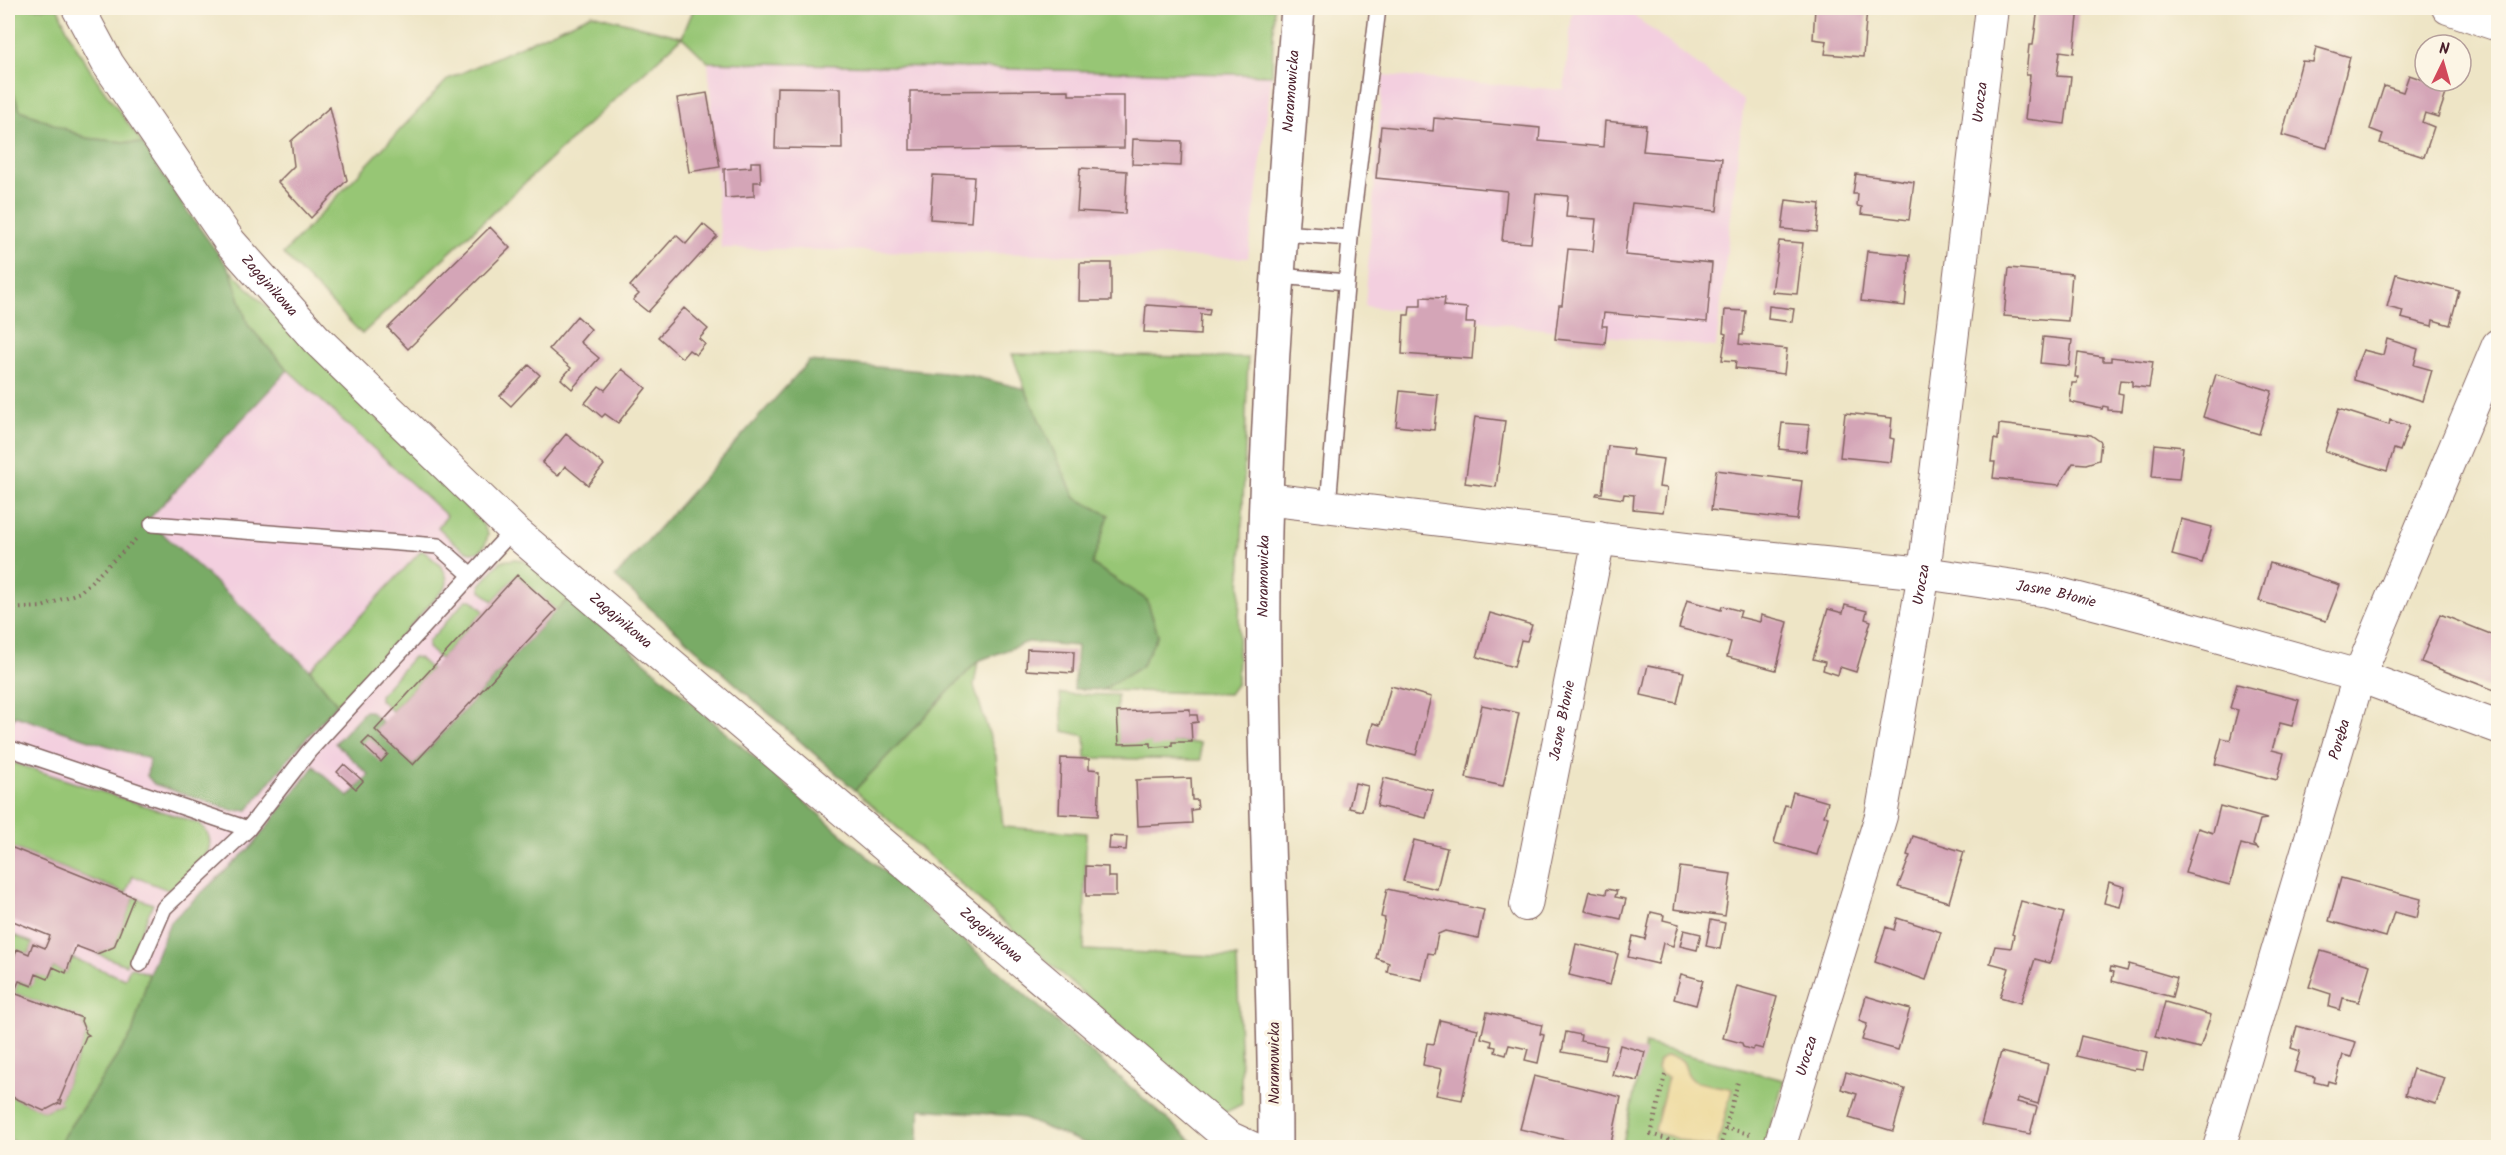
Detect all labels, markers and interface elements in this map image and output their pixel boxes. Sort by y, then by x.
north arrow [2413,33,2473,93]
text: N [2438,37,2450,62]
street label: Naramowicka [1277,49,1307,133]
street label: Urocza [1966,81,1995,124]
street label: Zagajnikowa [234,249,303,323]
street label: Naramowicka [1252,535,1277,617]
street label: Urocza [1906,563,1937,607]
street label: Jasne Błonie [2014,575,2099,615]
street label: Zagajnikowa [583,587,657,655]
street label: Jasne Błonie [1543,678,1582,763]
street label: Poręba [2323,716,2358,763]
street label: Zagajnikowa [954,902,1028,970]
street label: Naramowicka [1263,1022,1287,1104]
street label: Urocza [1790,1033,1825,1079]

